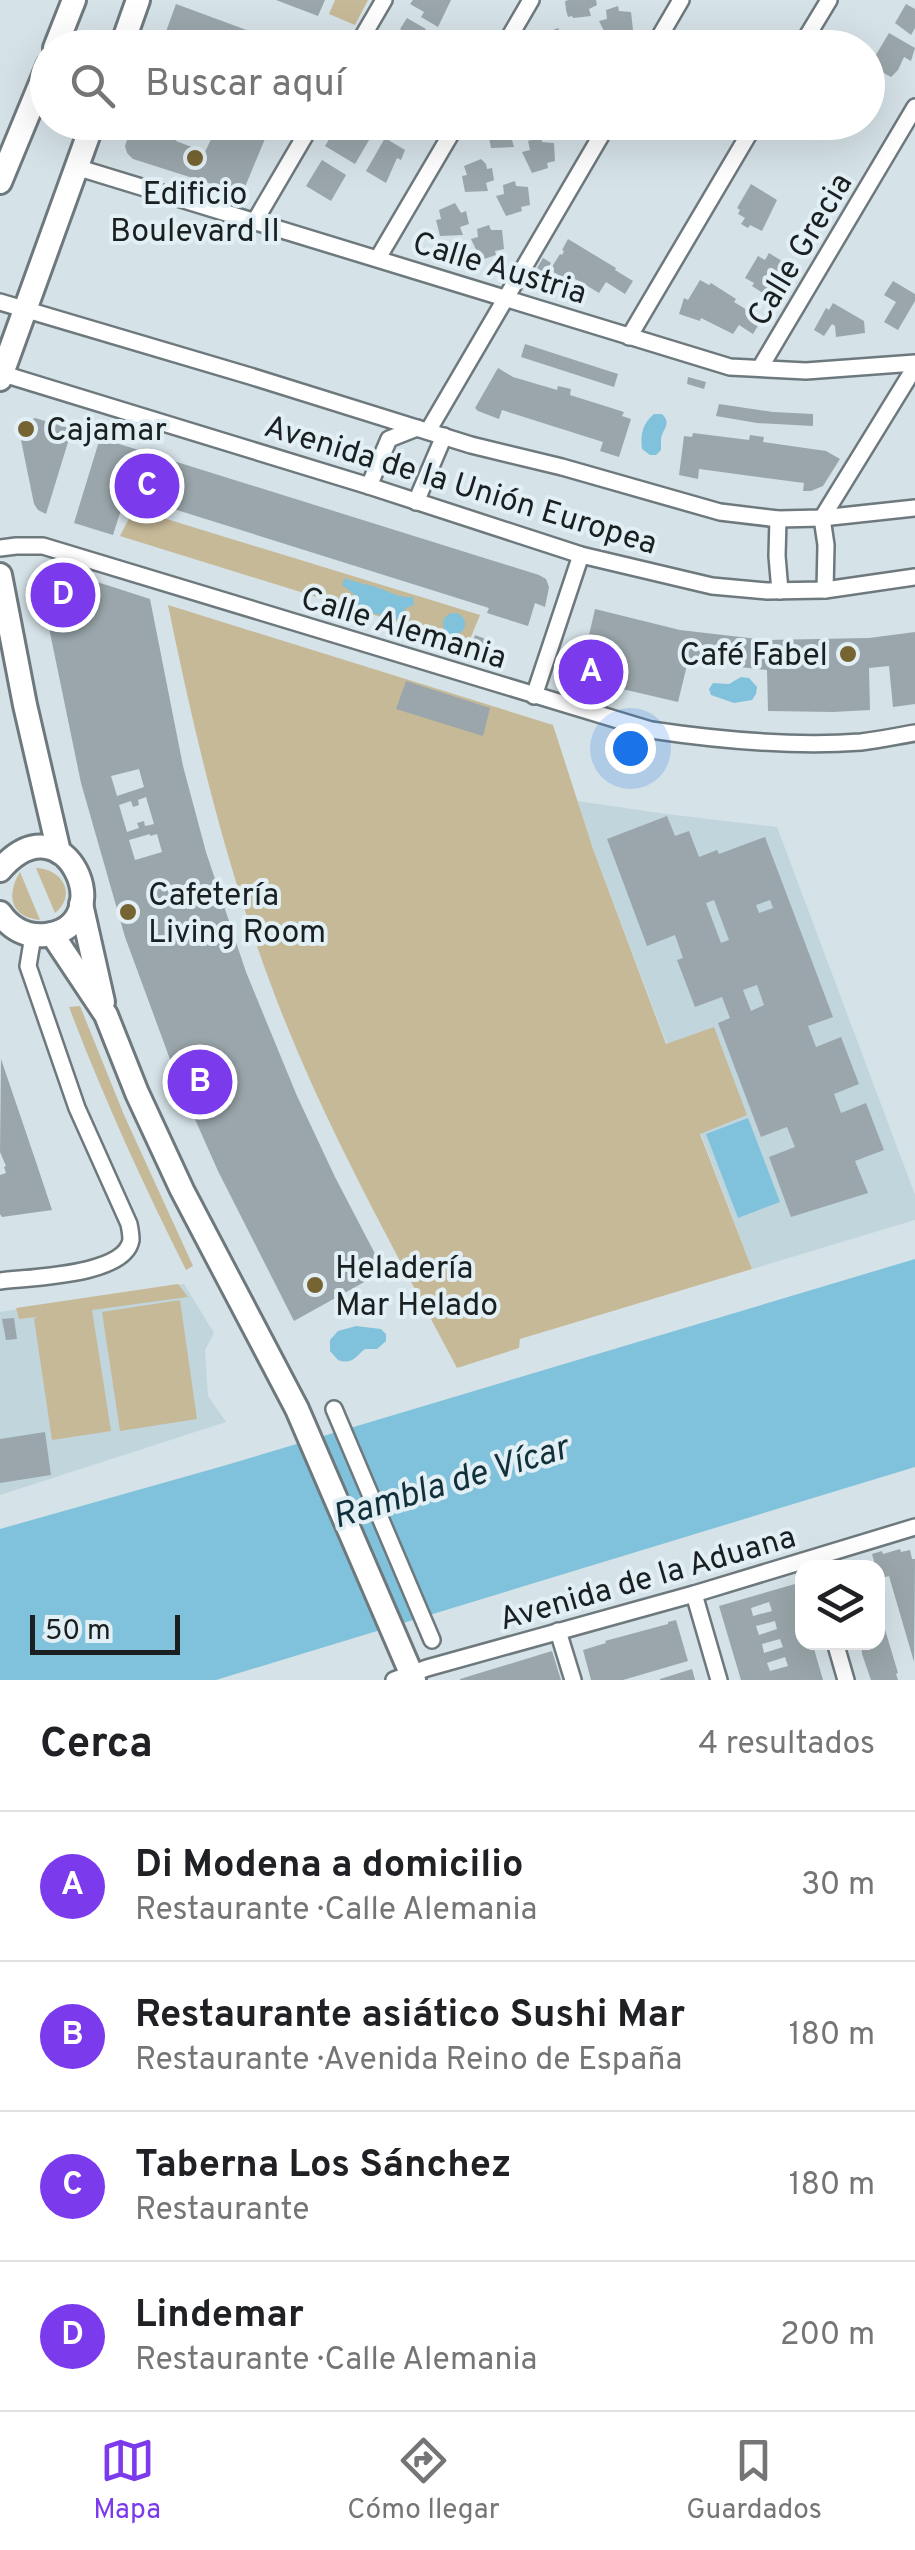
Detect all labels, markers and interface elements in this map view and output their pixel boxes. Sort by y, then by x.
search box [30,30,885,140]
icon: search [65,58,120,113]
text: Buscar aquí [145,61,345,110]
marker: Edificio Boulevard II [184,147,206,169]
street label: Calle Grecia [740,167,863,334]
place label: Edificio Boulevard II [110,176,280,253]
street label: Calle Austria [407,224,591,315]
street label: Avenida de la Unión Europea [259,408,661,566]
place label: Cajamar [46,412,167,452]
marker: Cajamar [15,418,37,440]
pin: C [114,448,180,524]
pin: D [30,558,96,632]
street label: Calle Alemania [295,580,511,680]
pin: A [558,634,624,710]
place label: Café Fabel [680,637,828,677]
marker: Café Fabel [837,643,859,665]
your location [605,723,656,774]
place label: Cafetería Living Room [148,877,326,954]
marker: Cafetería Living Room [117,901,139,923]
pin: B [168,1044,232,1120]
place label: Heladería Mar Helado [335,1250,498,1327]
marker: Heladería Mar Helado [304,1274,326,1296]
water label: Rambla de Vícar [327,1426,577,1541]
street label: Avenida de la Aduana [495,1518,801,1641]
map controls [795,1560,885,1650]
button: layers [795,1560,885,1650]
scale bar [30,1610,180,1654]
text: 50 m [45,1614,111,1650]
text: Cerca [40,1719,153,1772]
text: 4 resultados [698,1725,875,1765]
text: Di Modena a domicilio [135,1842,524,1891]
text: A [61,1866,84,1906]
text: 30 m [801,1866,875,1906]
text: Restaurante · Calle Alemania [135,1891,537,1931]
text: Restaurante asiático Sushi Mar [135,1992,685,2041]
text: B [61,2016,84,2056]
text: 180 m [789,2016,875,2056]
text: Restaurante · Avenida Reino de España [135,2041,682,2081]
text: Taberna Los Sánchez [135,2142,511,2191]
text: C [62,2166,83,2206]
text: 180 m [789,2166,875,2206]
text: Restaurante [135,2191,310,2231]
text: Lindemar [135,2292,304,2341]
text: D [61,2316,84,2356]
text: 200 m [780,2316,875,2356]
text: Restaurante · Calle Alemania [135,2341,537,2381]
tab: Mapa [93,2433,161,2529]
tab: Cómo llegar [347,2433,500,2529]
tab: Guardados [686,2433,822,2529]

